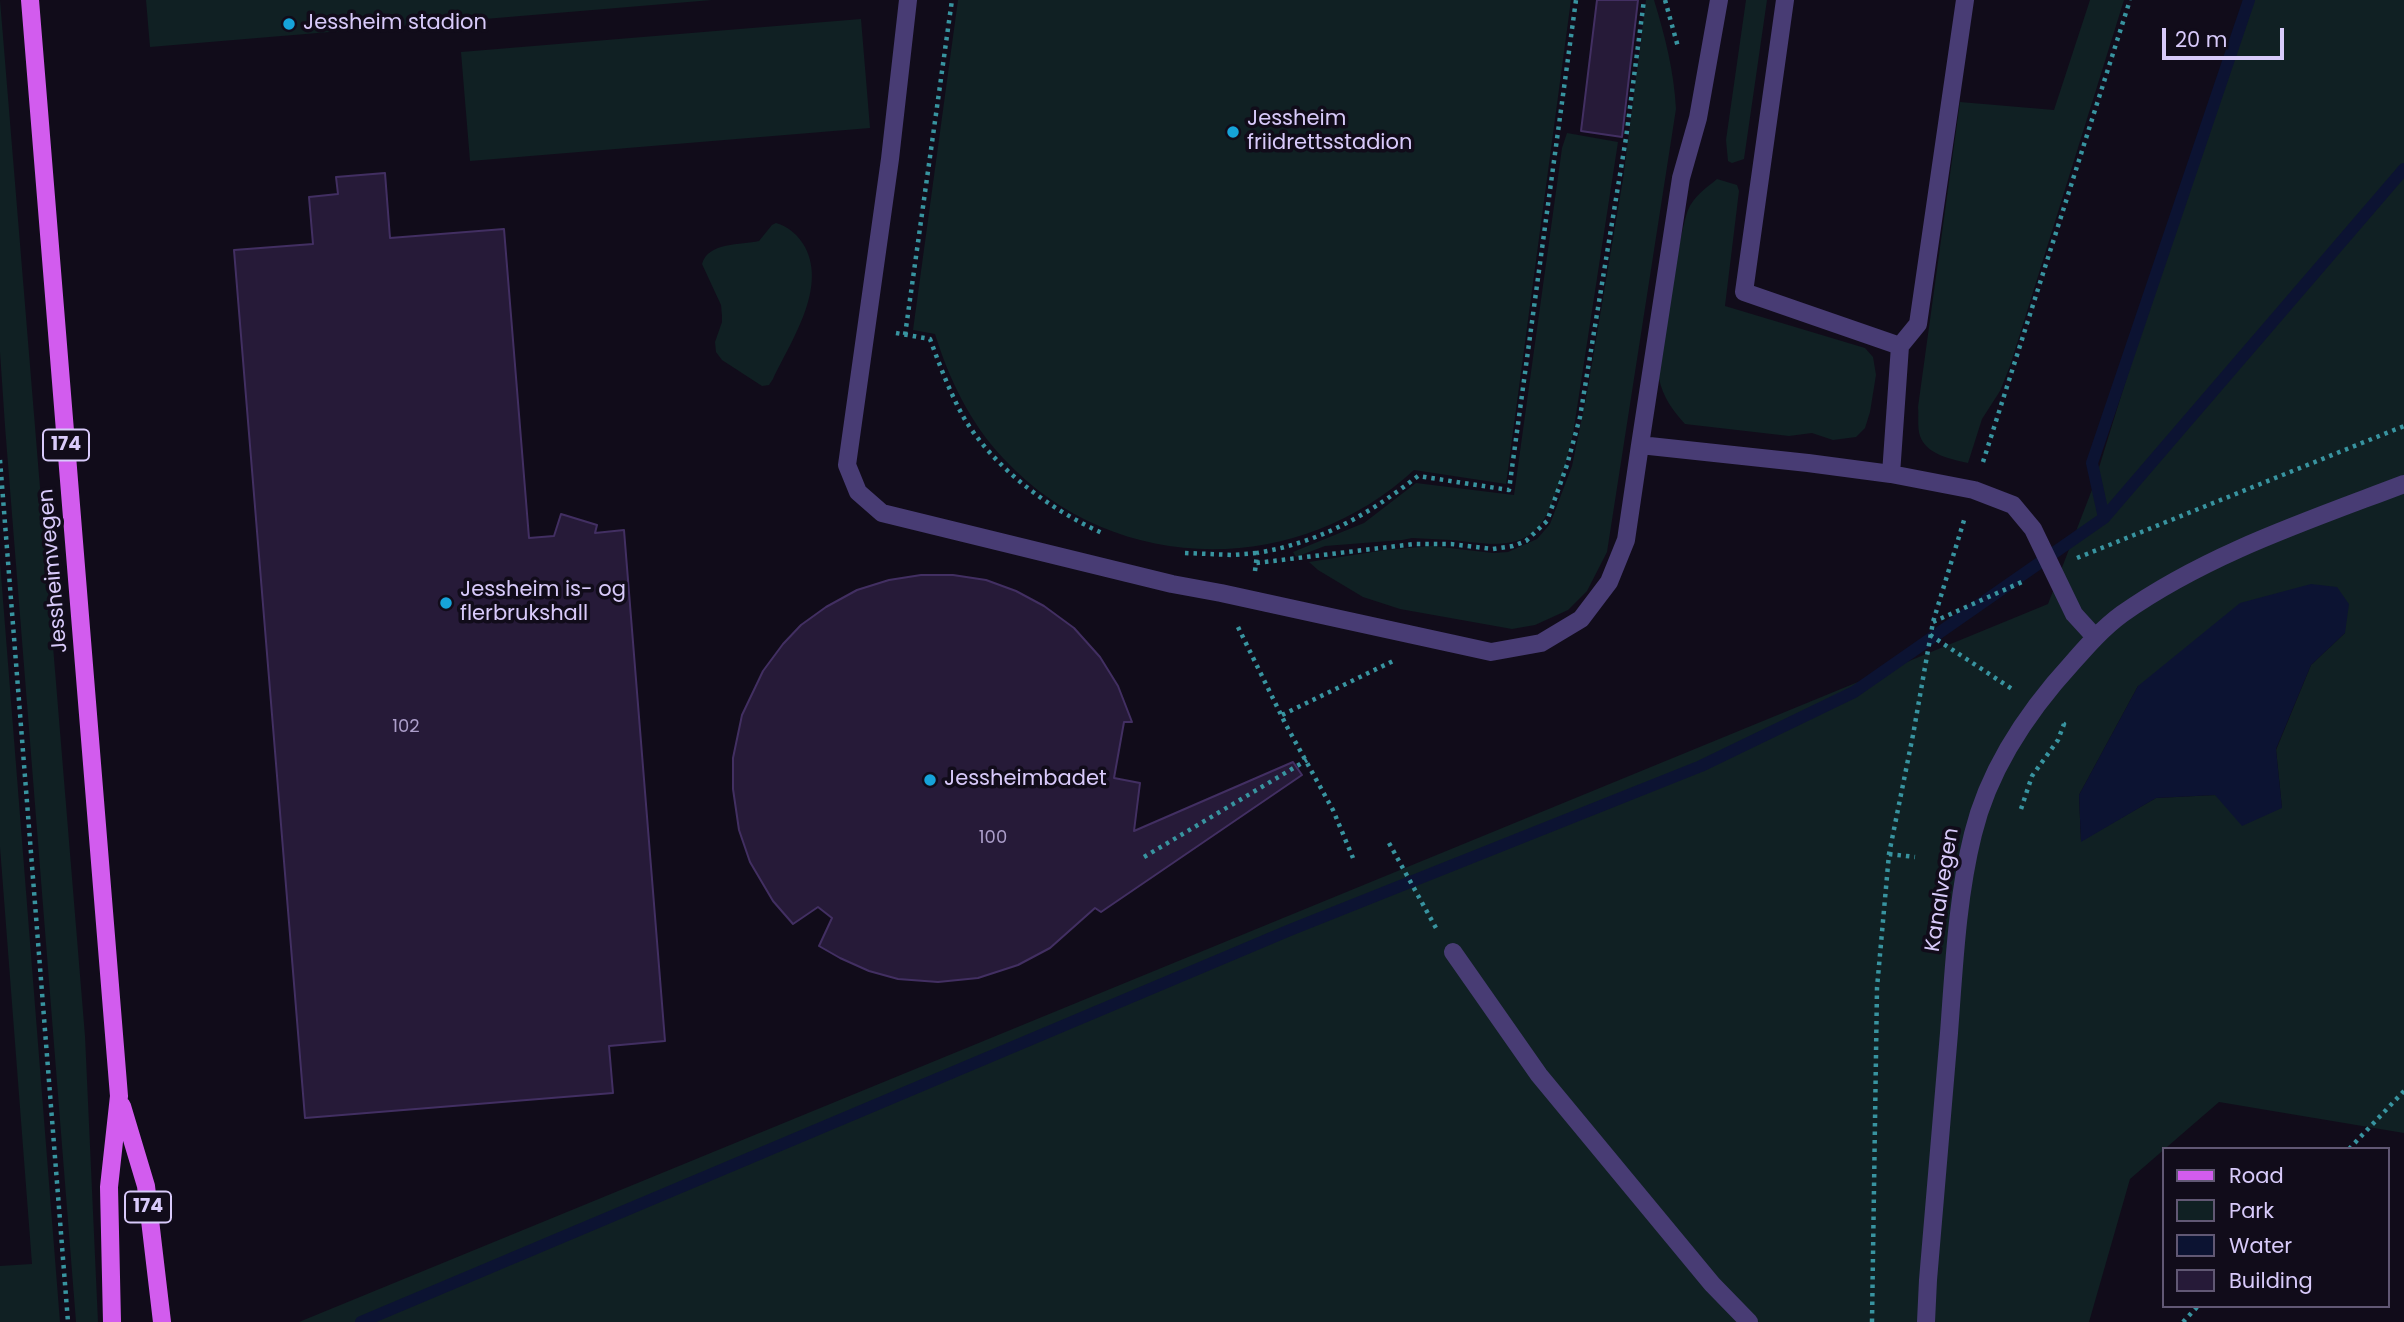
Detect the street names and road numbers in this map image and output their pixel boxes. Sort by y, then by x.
road number: 174 [43,430,89,460]
street label: Jessheimvegen [34,488,74,654]
street label: Kanalvegen [1921,826,1965,954]
road number: 174 [125,1191,171,1222]

